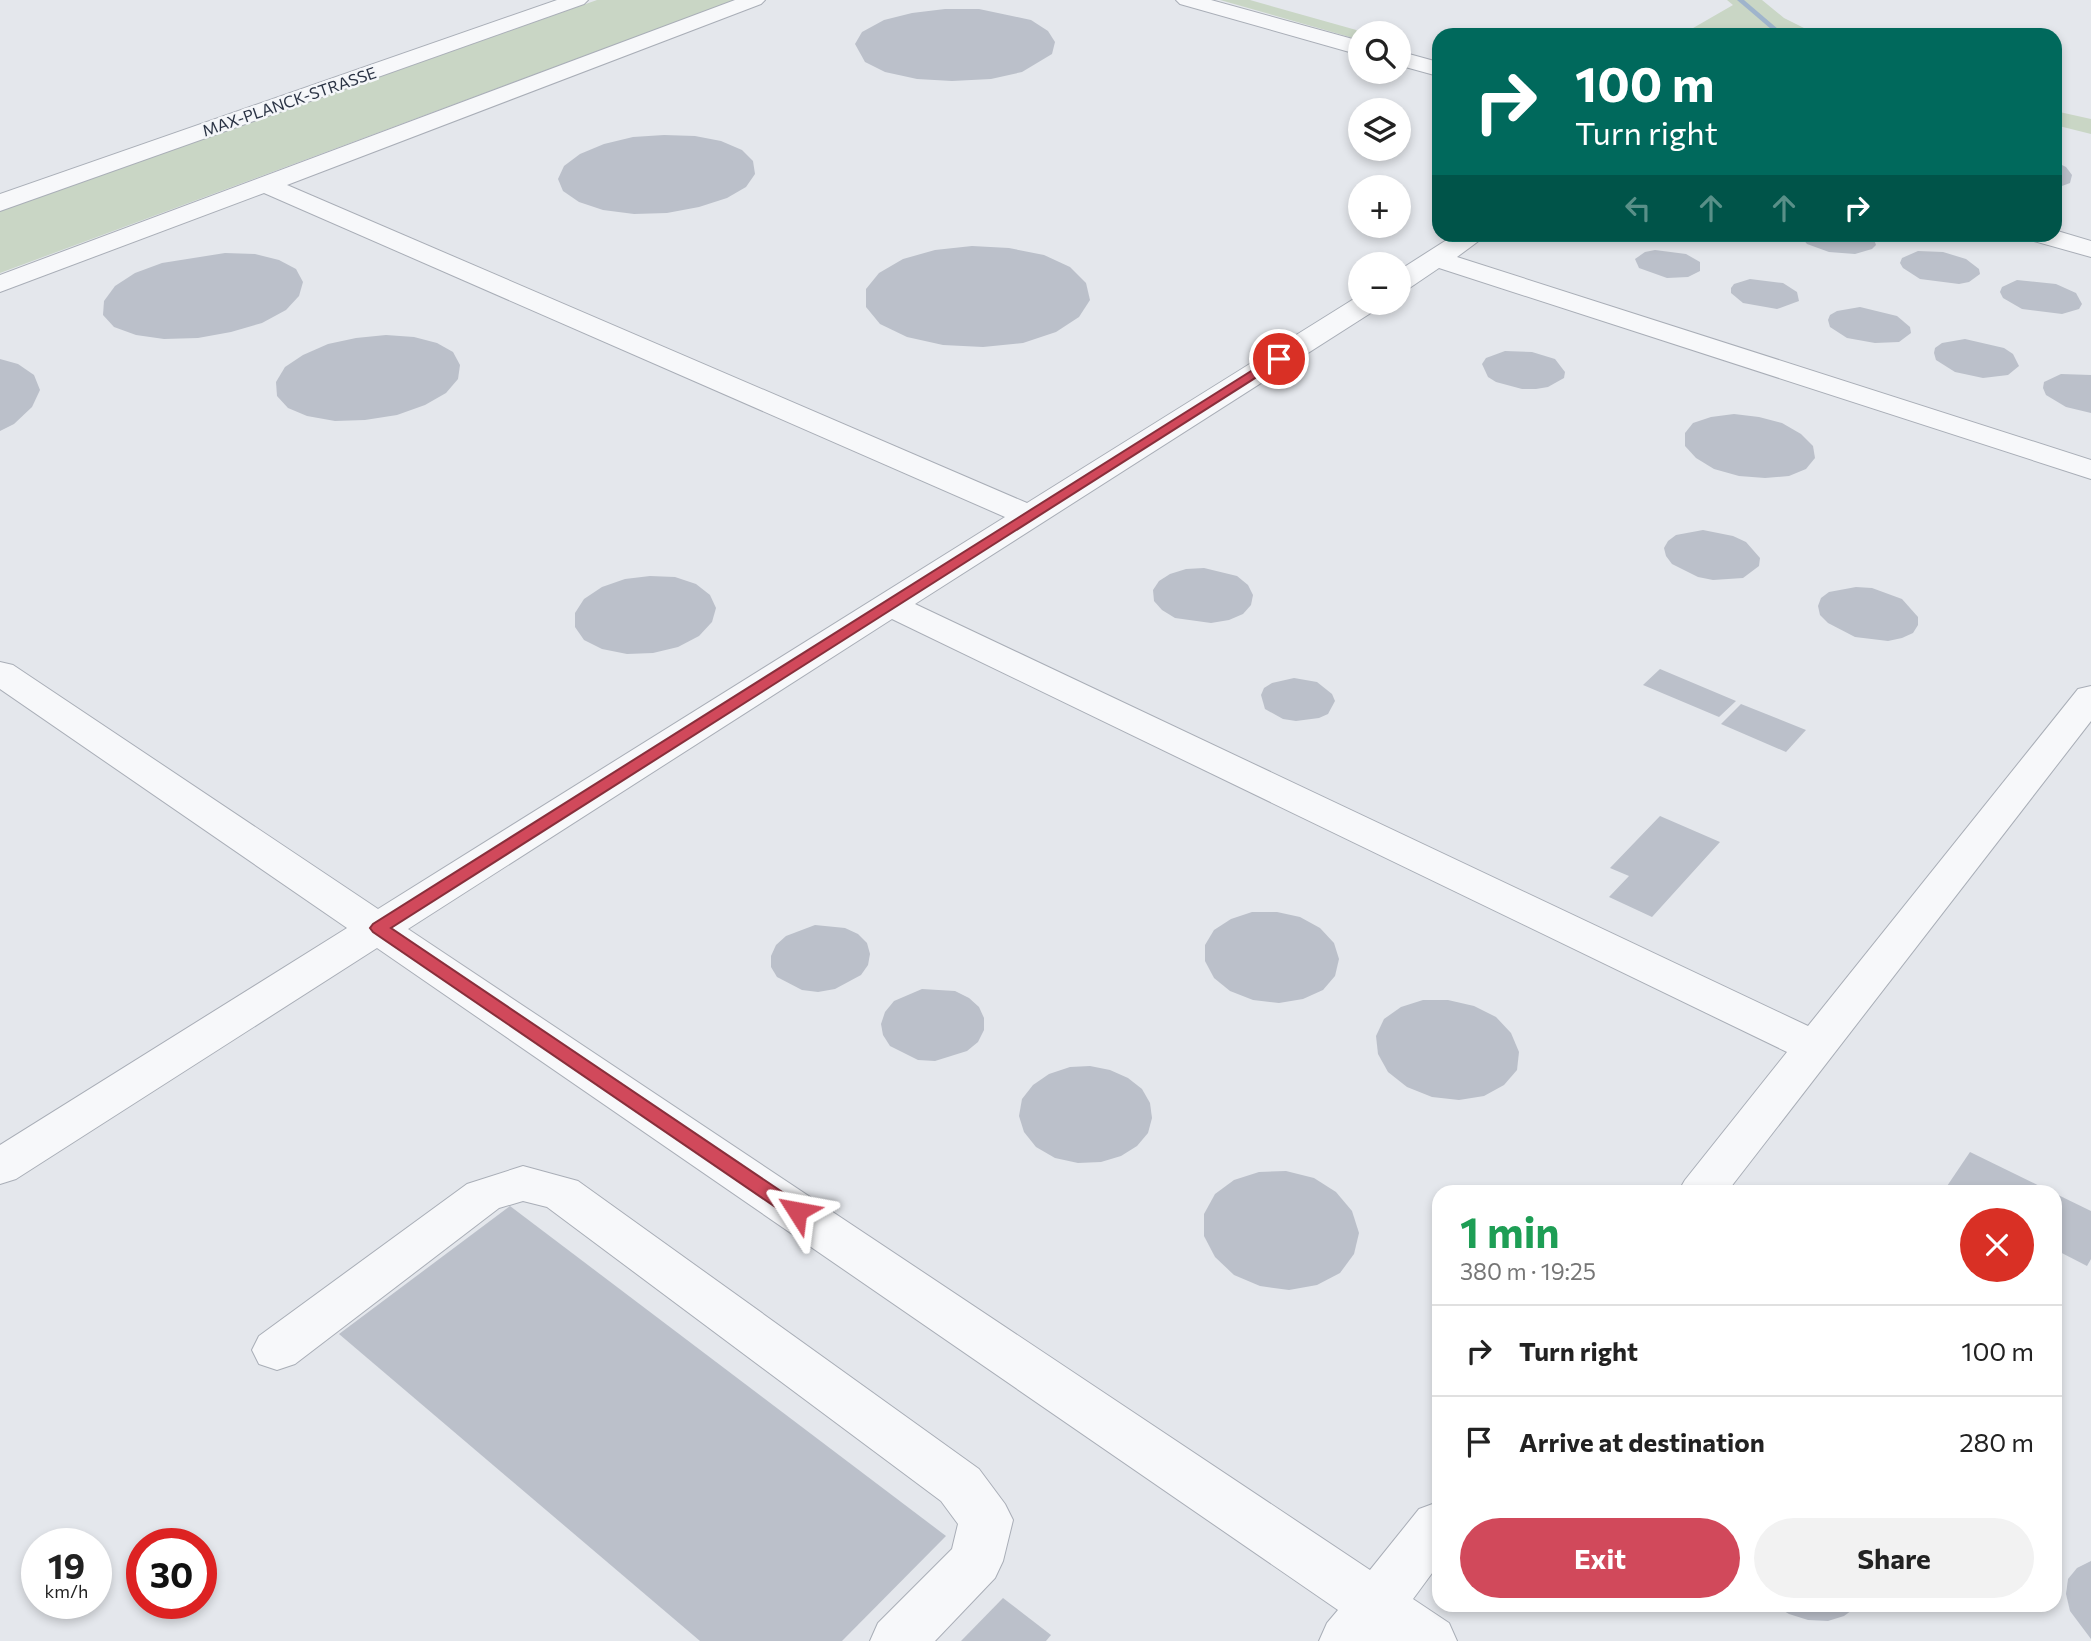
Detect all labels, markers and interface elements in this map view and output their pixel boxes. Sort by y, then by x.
map controls [1348,21,1411,315]
button: search [1348,21,1411,84]
text: 100 m [1575,52,1714,112]
icon: right [1460,56,1551,147]
street label: MAX-PLANCK-STRASSE [200,62,378,140]
button: layers [1348,98,1411,161]
text: Turn right [1575,112,1718,152]
button: + [1348,175,1411,238]
icon: left [1619,189,1657,227]
icon: ahead [1692,189,1730,227]
icon: ahead [1765,189,1803,227]
icon: right [1838,189,1876,227]
button: − [1348,252,1411,315]
pin [1249,329,1309,389]
icon: arrive [1260,340,1298,378]
position arrow [760,1174,834,1248]
text: 1 min [1460,1205,1560,1257]
button: close [1960,1208,2034,1282]
text: 380 m · 19:25 [1460,1257,1596,1285]
icon: right [1460,1332,1498,1370]
text: Turn right [1519,1335,1638,1366]
text: 100 m [1961,1335,2034,1366]
icon: arrive [1460,1423,1498,1461]
text: Arrive at destination [1519,1426,1765,1457]
text: 280 m [1959,1426,2034,1457]
button: Exit [1460,1518,1740,1598]
button: Share [1754,1518,2034,1598]
speed limit sign: 30 [126,1528,217,1619]
text: 19 [48,1543,85,1586]
text: km/h [45,1580,88,1602]

